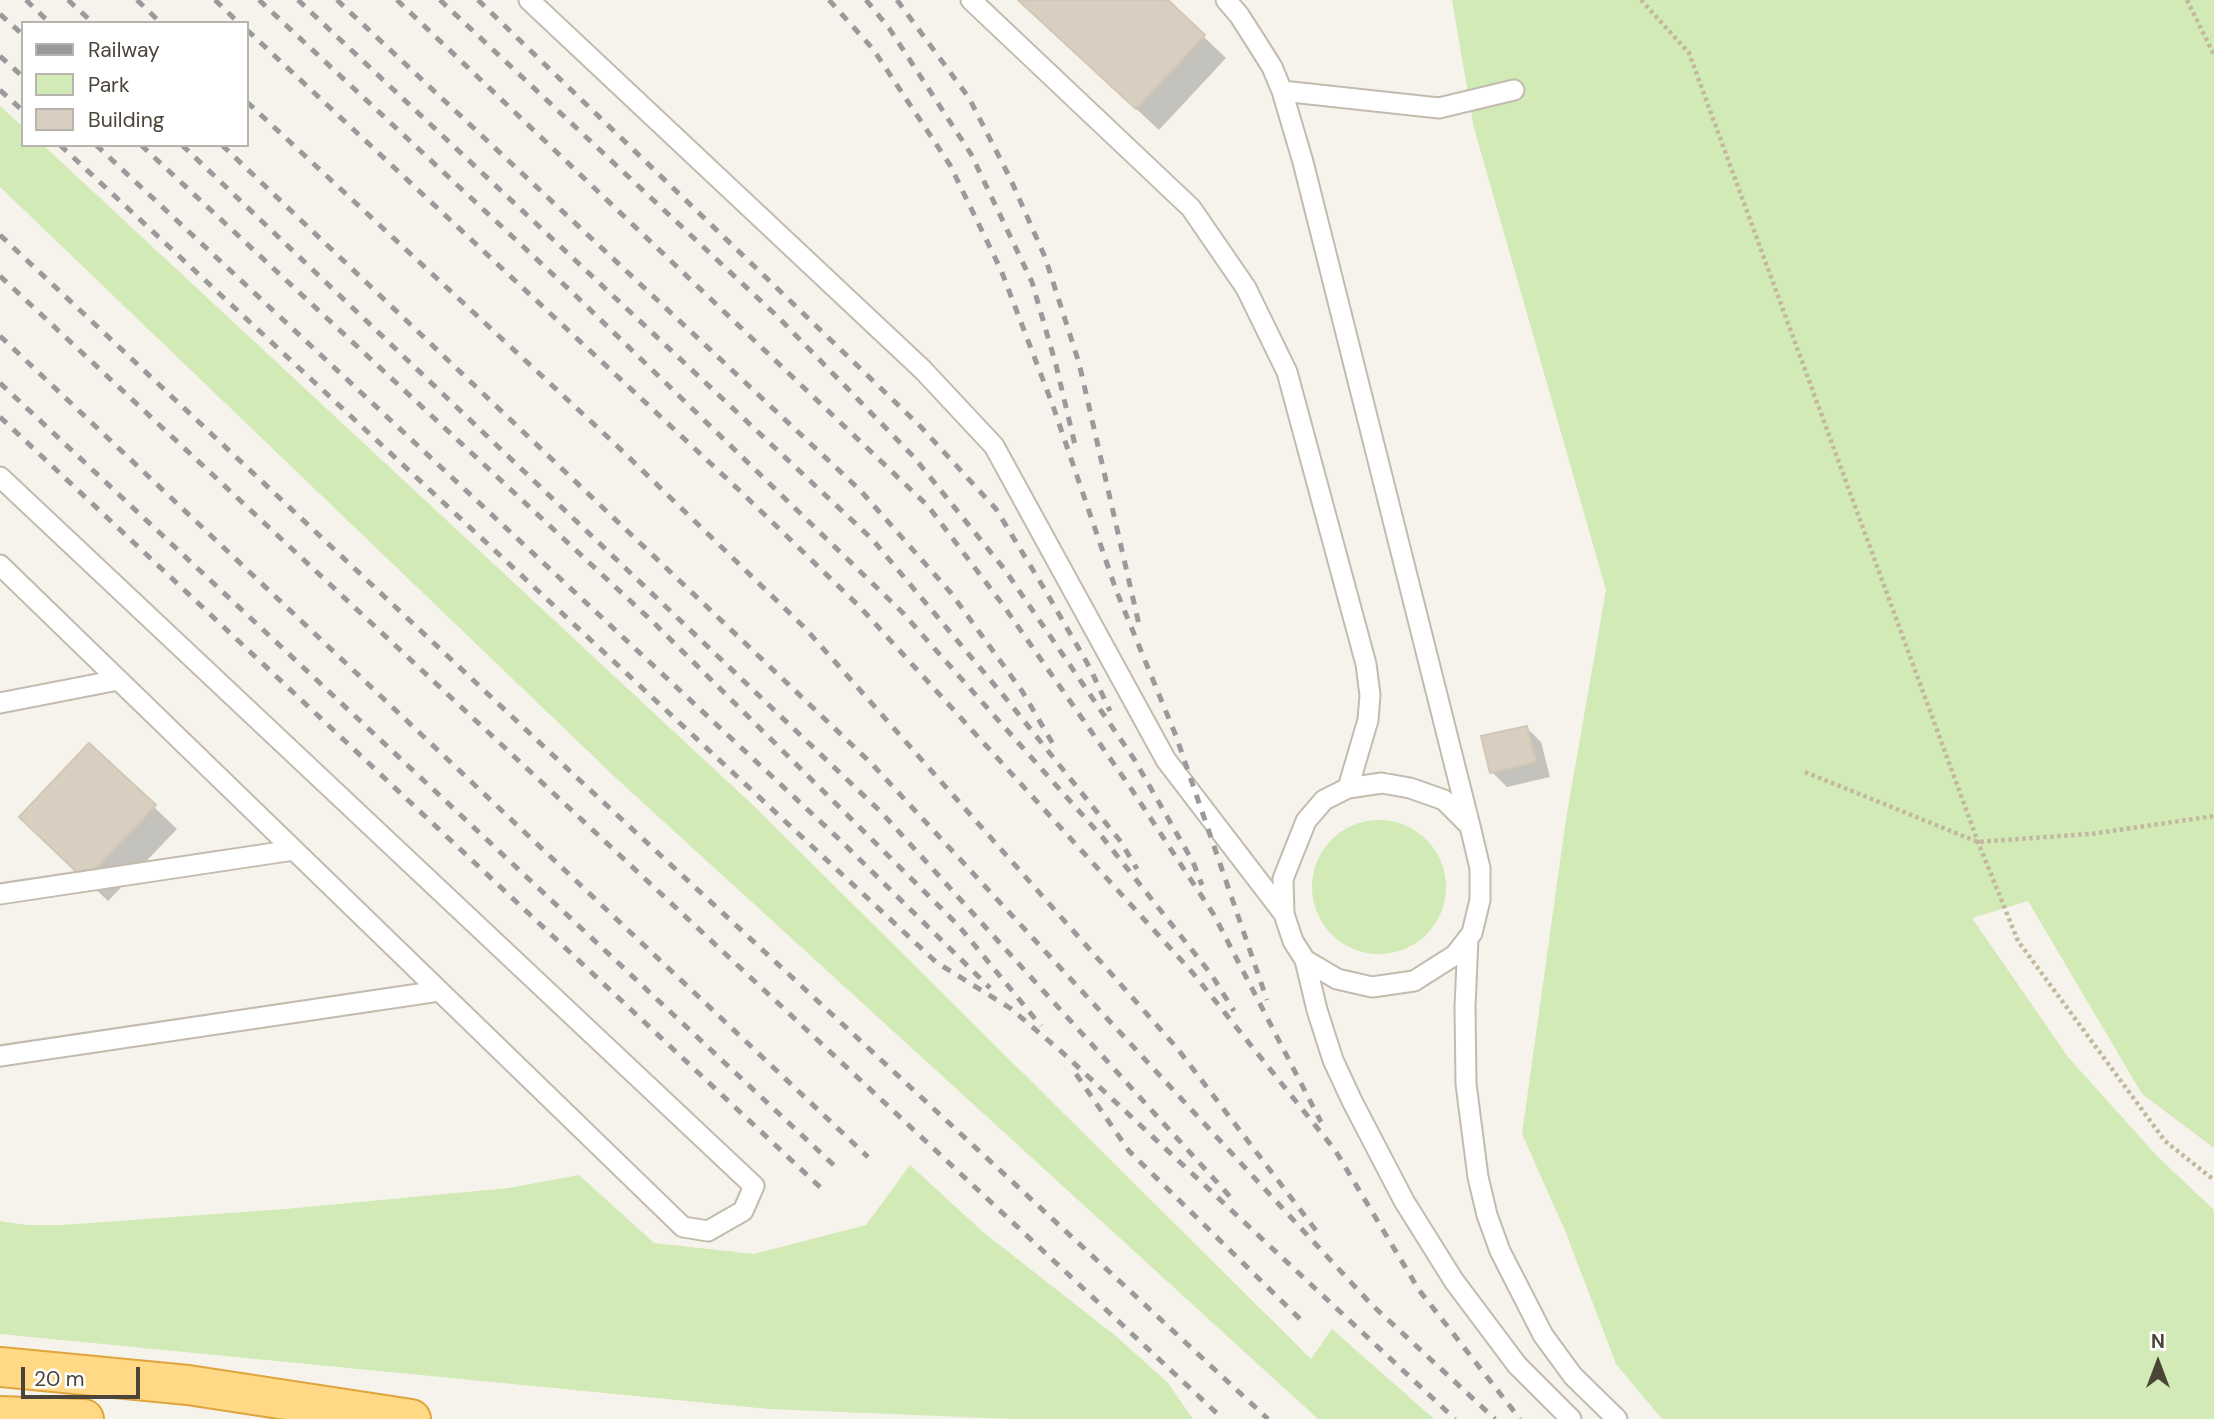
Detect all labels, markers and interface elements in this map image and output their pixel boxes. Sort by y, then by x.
legend [21,21,248,147]
text: Railway [88,36,160,64]
text: Park [88,71,129,99]
text: Building [88,106,164,134]
north arrow [2123,1328,2193,1398]
text: N [2151,1329,2165,1354]
scale bar [24,1352,144,1396]
text: 20 m [34,1365,85,1393]

